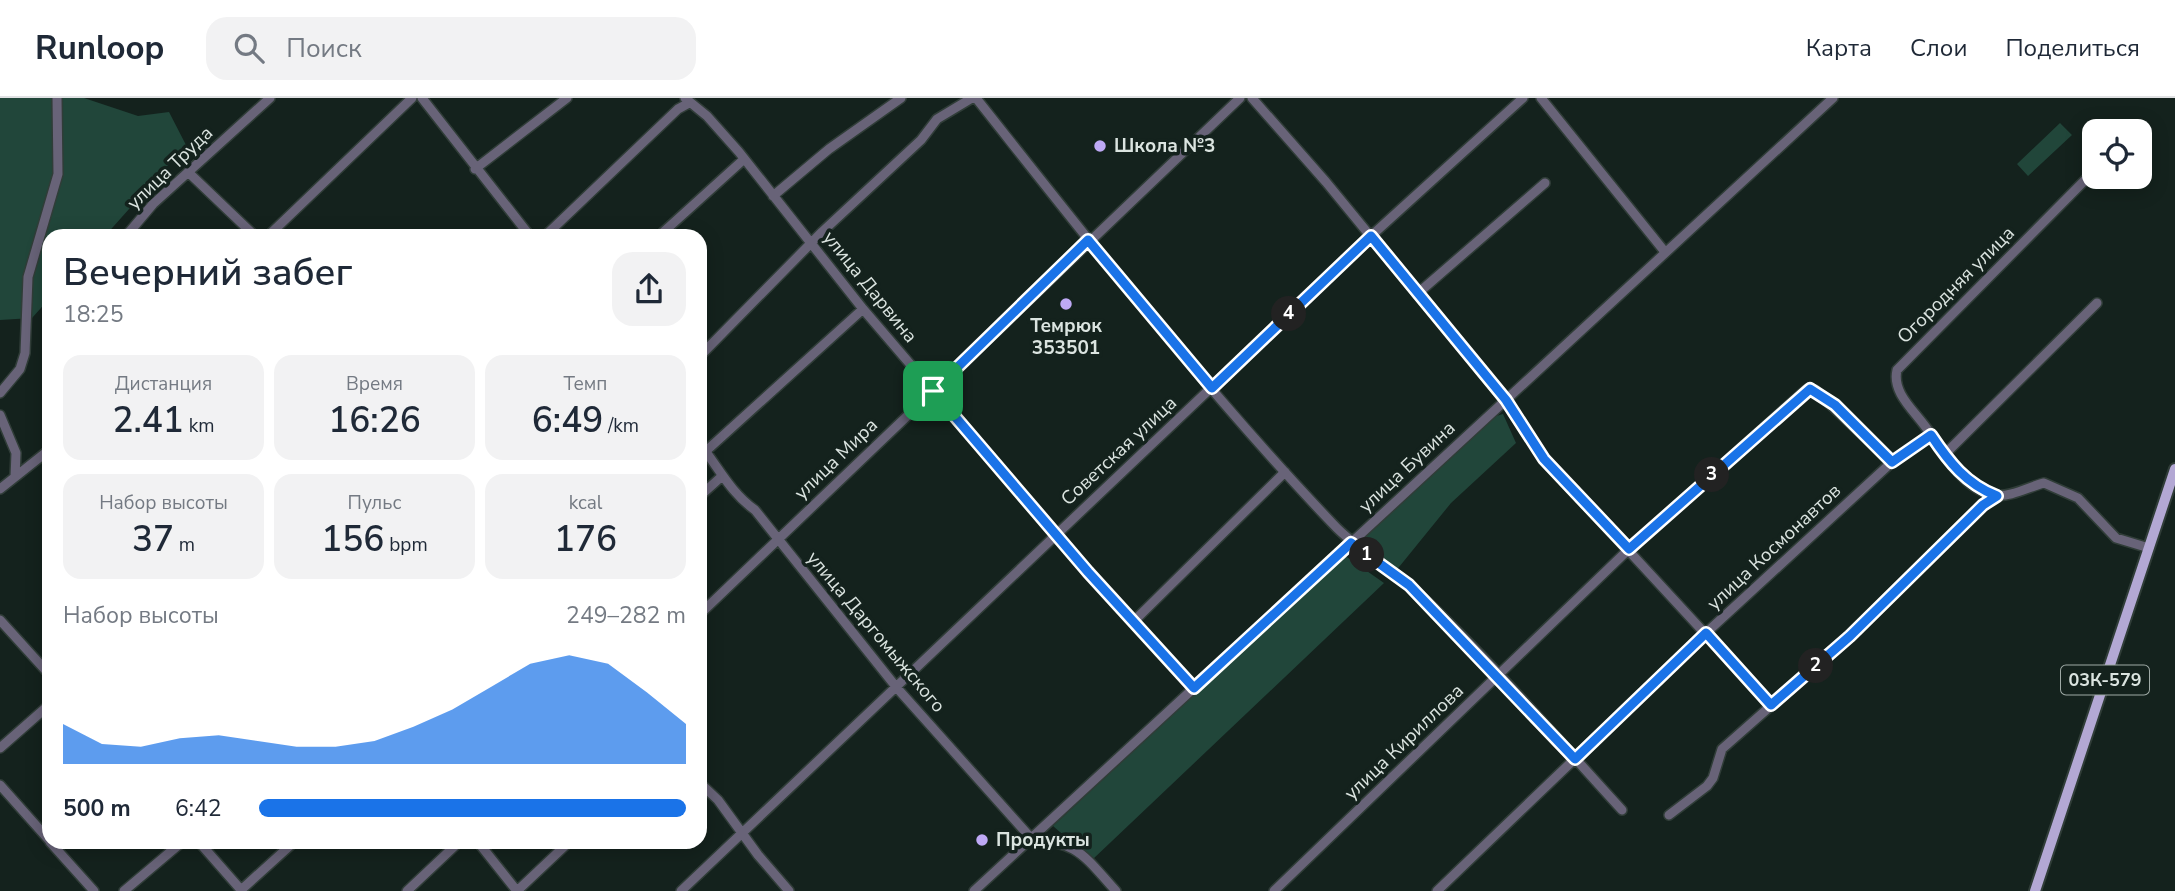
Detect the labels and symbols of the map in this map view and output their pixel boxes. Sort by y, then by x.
street label: улица Труда [121,120,219,216]
place label: Школа №3 [1114,133,1215,159]
marker: Школа №3 [1092,138,1108,154]
street label: Огородняя улица [1892,221,2020,349]
street label: улица Дарвина [817,226,923,348]
marker: Темрюк 353501 [1058,296,1074,312]
pin: 4 [1272,296,1306,332]
place label: Темрюк 353501 [1030,313,1102,361]
pin [903,361,963,421]
street label: Советская улица [1055,390,1183,512]
street label: улица Мира [789,413,883,505]
street label: улица Бувина [1353,415,1461,519]
pin: 3 [1694,458,1730,492]
street label: улица Космонавтов [1701,478,1847,616]
pin: 1 [1350,538,1384,573]
street label: улица Даргомыжского [801,546,951,718]
pin: 2 [1798,648,1834,684]
road number: 03К-579 [2061,666,2149,694]
street label: улица Кириллова [1339,678,1469,806]
place label: Продукты [996,827,1090,853]
marker: Продукты [974,832,990,848]

